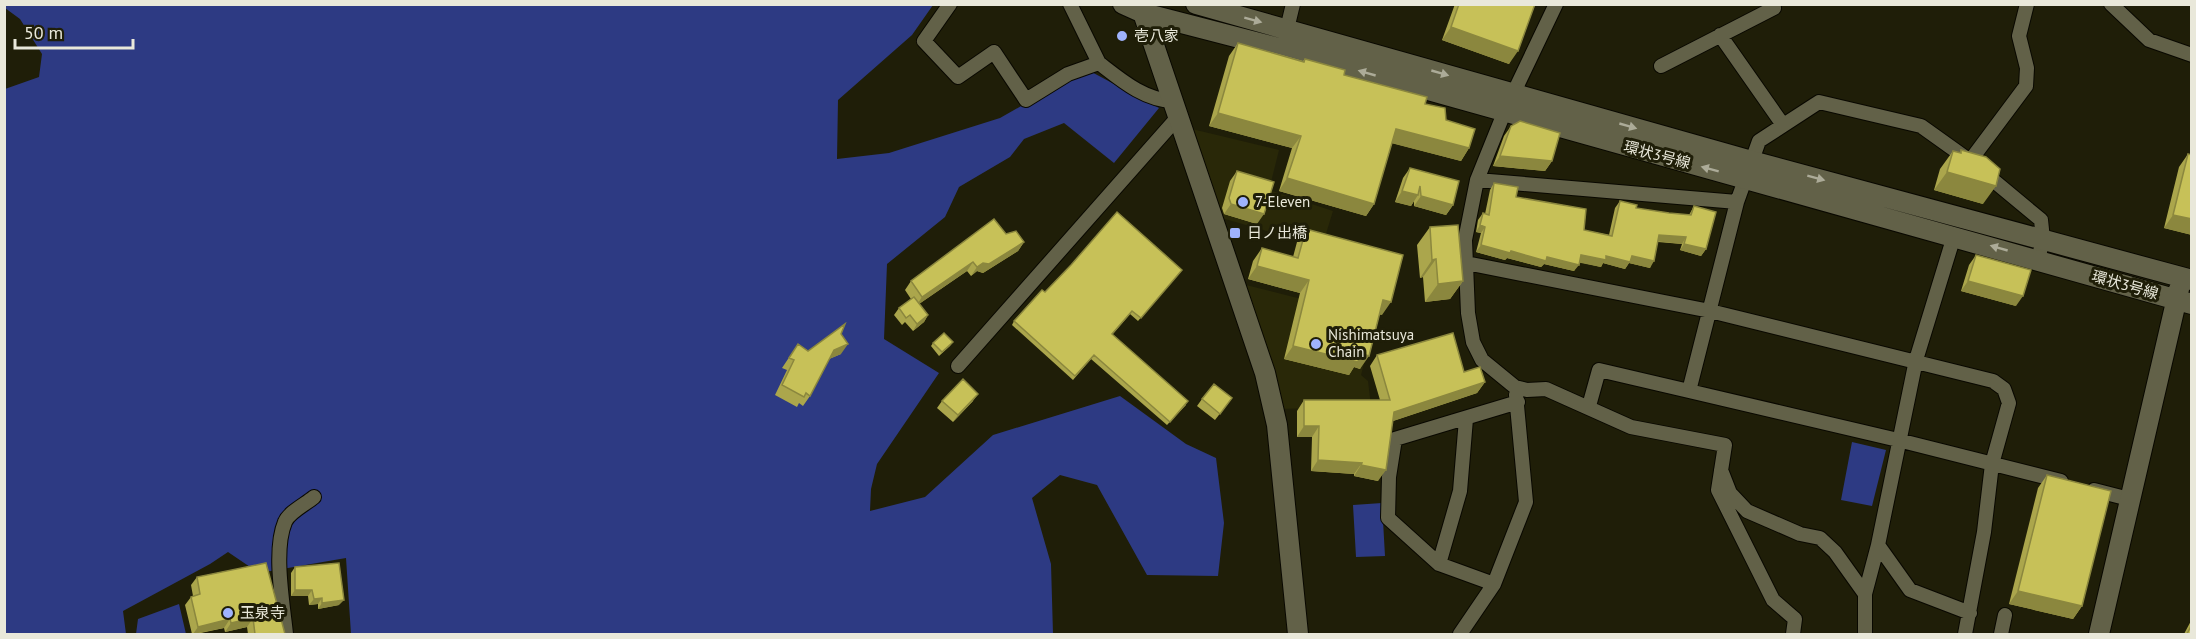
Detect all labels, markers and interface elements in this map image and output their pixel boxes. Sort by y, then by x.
scale bar [15,12,134,50]
one-way arrow [1243,15,1262,25]
text: 50 m [24,21,63,44]
place label: 壱八家 [1134,26,1179,45]
marker: 壱八家 [1115,29,1129,43]
one-way arrow [1358,68,1376,77]
one-way arrow [1431,69,1449,78]
one-way arrow [1619,122,1637,131]
street label: 環状3号線 [1622,137,1693,173]
one-way arrow [1701,164,1719,173]
one-way arrow [1807,174,1825,183]
place label: 7-Eleven [1255,192,1310,211]
marker: 7-Eleven [1236,195,1250,209]
place label: 日ノ出橋 [1247,223,1307,242]
marker: 日ノ出橋 [1228,226,1242,240]
one-way arrow [1990,243,2008,253]
street label: 環状3号線 [2090,266,2161,303]
place label: Nishimatsuya Chain [1328,325,1414,361]
marker: Nishimatsuya Chain [1309,337,1323,351]
place label: 玉泉寺 [240,603,285,622]
marker: 玉泉寺 [221,606,235,620]

